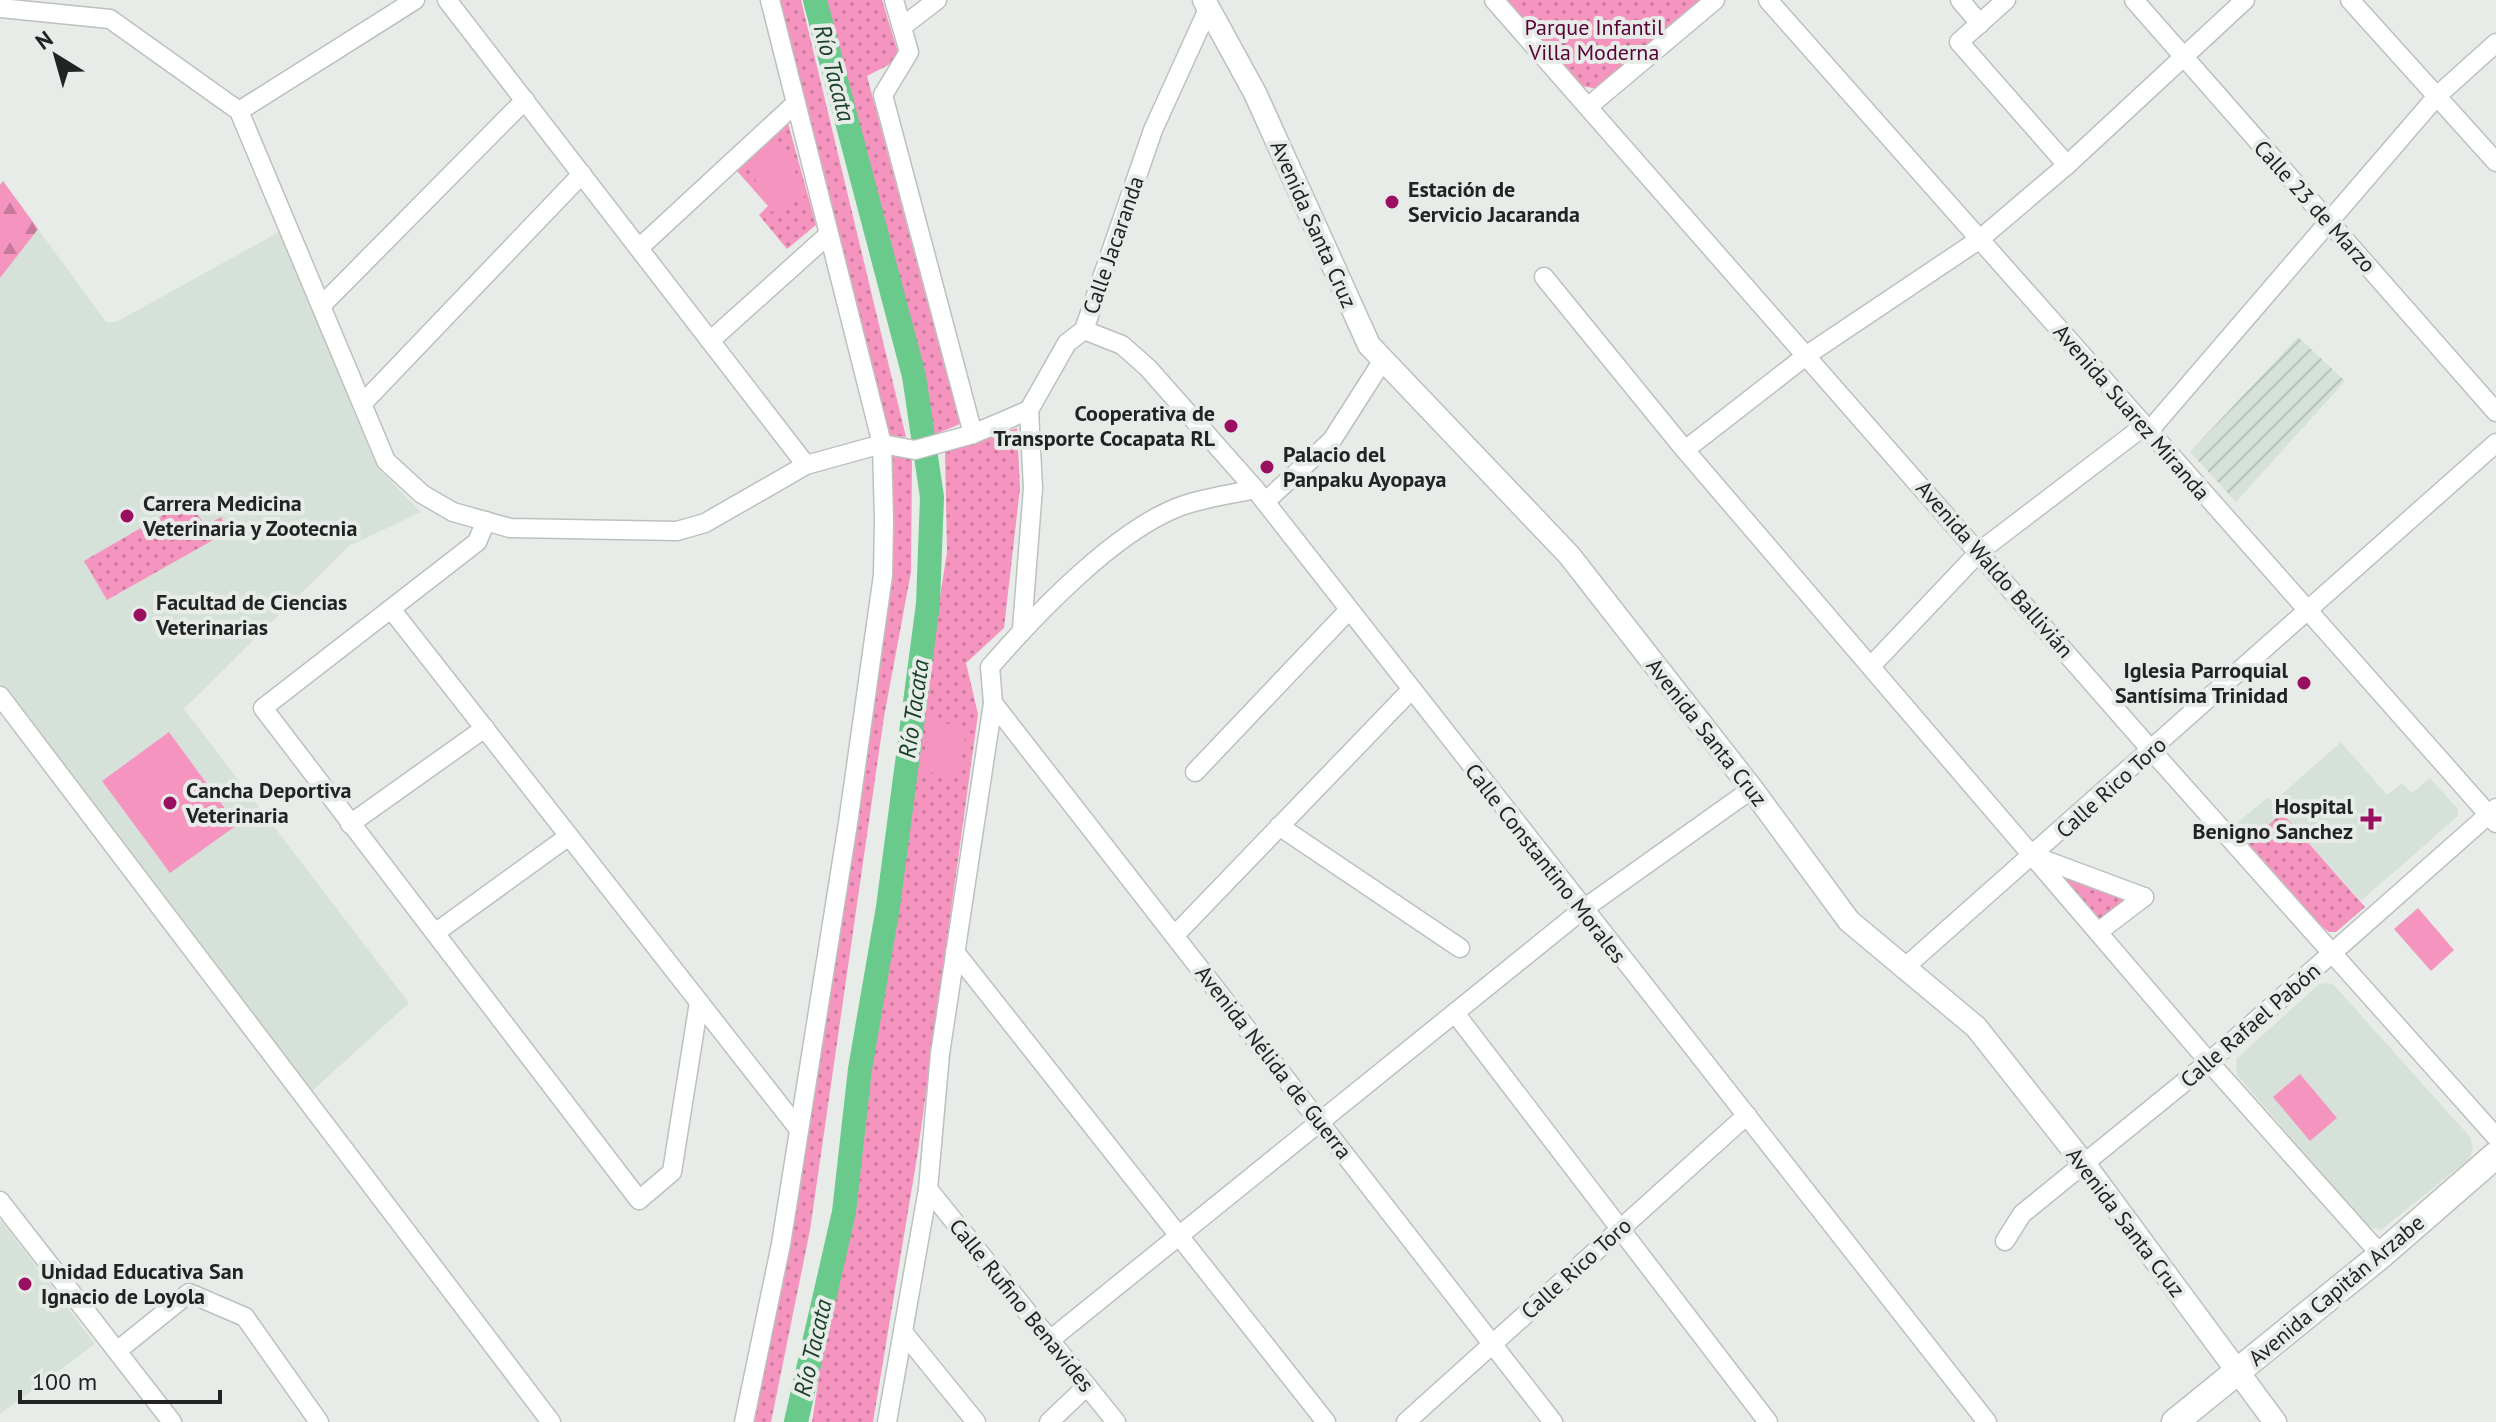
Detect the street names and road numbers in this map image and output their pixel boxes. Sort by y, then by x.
street label: Calle 23 de Marzo [2248,134,2382,278]
street label: Avenida Santa Cruz [1265,136,1363,312]
street label: Calle Jacaranda [1076,172,1150,318]
street label: Avenida Suarez Miranda [2048,318,2216,506]
street label: Avenida Waldo Ballivián [1910,475,2080,663]
street label: Avenida Santa Cruz [1640,652,1774,812]
street label: Calle Rico Toro [2050,730,2172,844]
street label: Calle Constantino Morales [1459,758,1633,968]
street label: Calle Rafael Pabón [2174,957,2326,1093]
street label: Avenida Nélida de Guerra [1190,959,1358,1165]
street label: Avenida Santa Cruz [2061,1142,2191,1302]
street label: Avenida Capitán Arzabe [2242,1208,2430,1372]
street label: Calle Rico Toro [1515,1211,1637,1325]
street label: Calle Rufino Benavides [943,1213,1101,1397]

